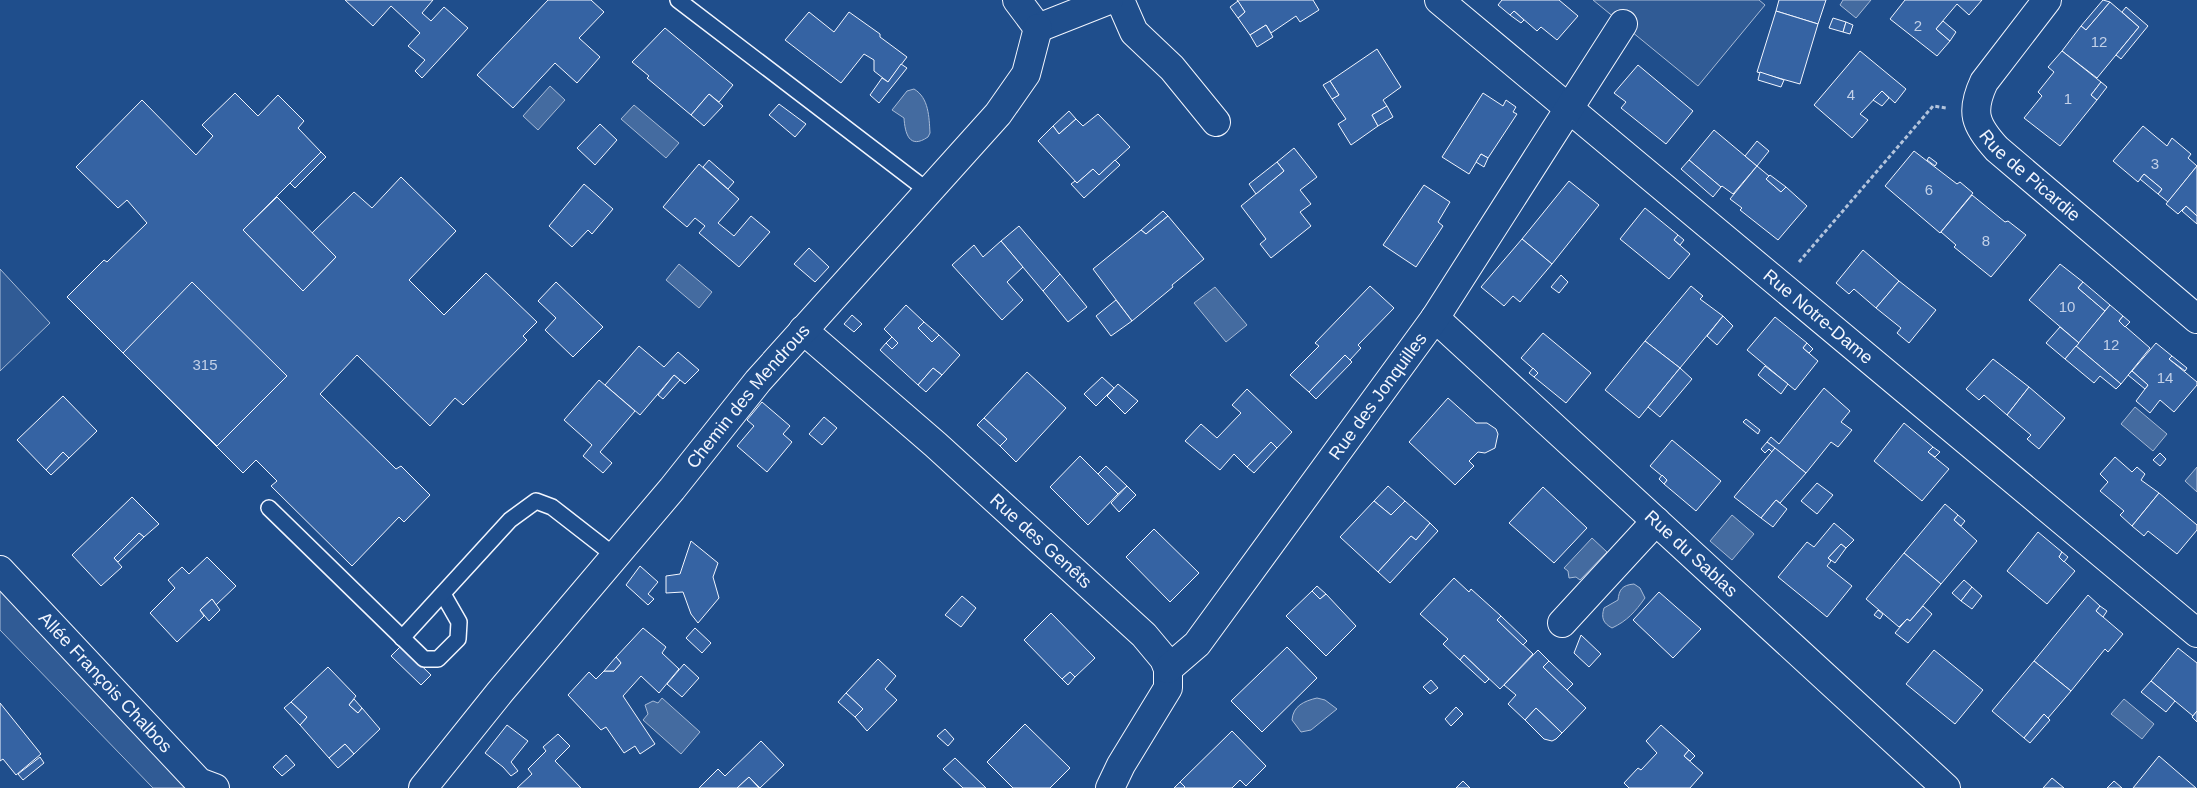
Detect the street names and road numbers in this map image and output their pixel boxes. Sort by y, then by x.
street label: Rue de Picardie [1975,126,2084,225]
street label: Rue Notre-Dame [1760,265,1877,368]
street label: Chemin des Mendrous [682,320,814,472]
street label: Rue des Jonquilles [1325,329,1431,464]
street label: Rue des Genêts [986,490,1096,592]
street label: Rue du Sablas [1641,506,1741,601]
street label: Allée François Chalbos [35,608,176,757]

